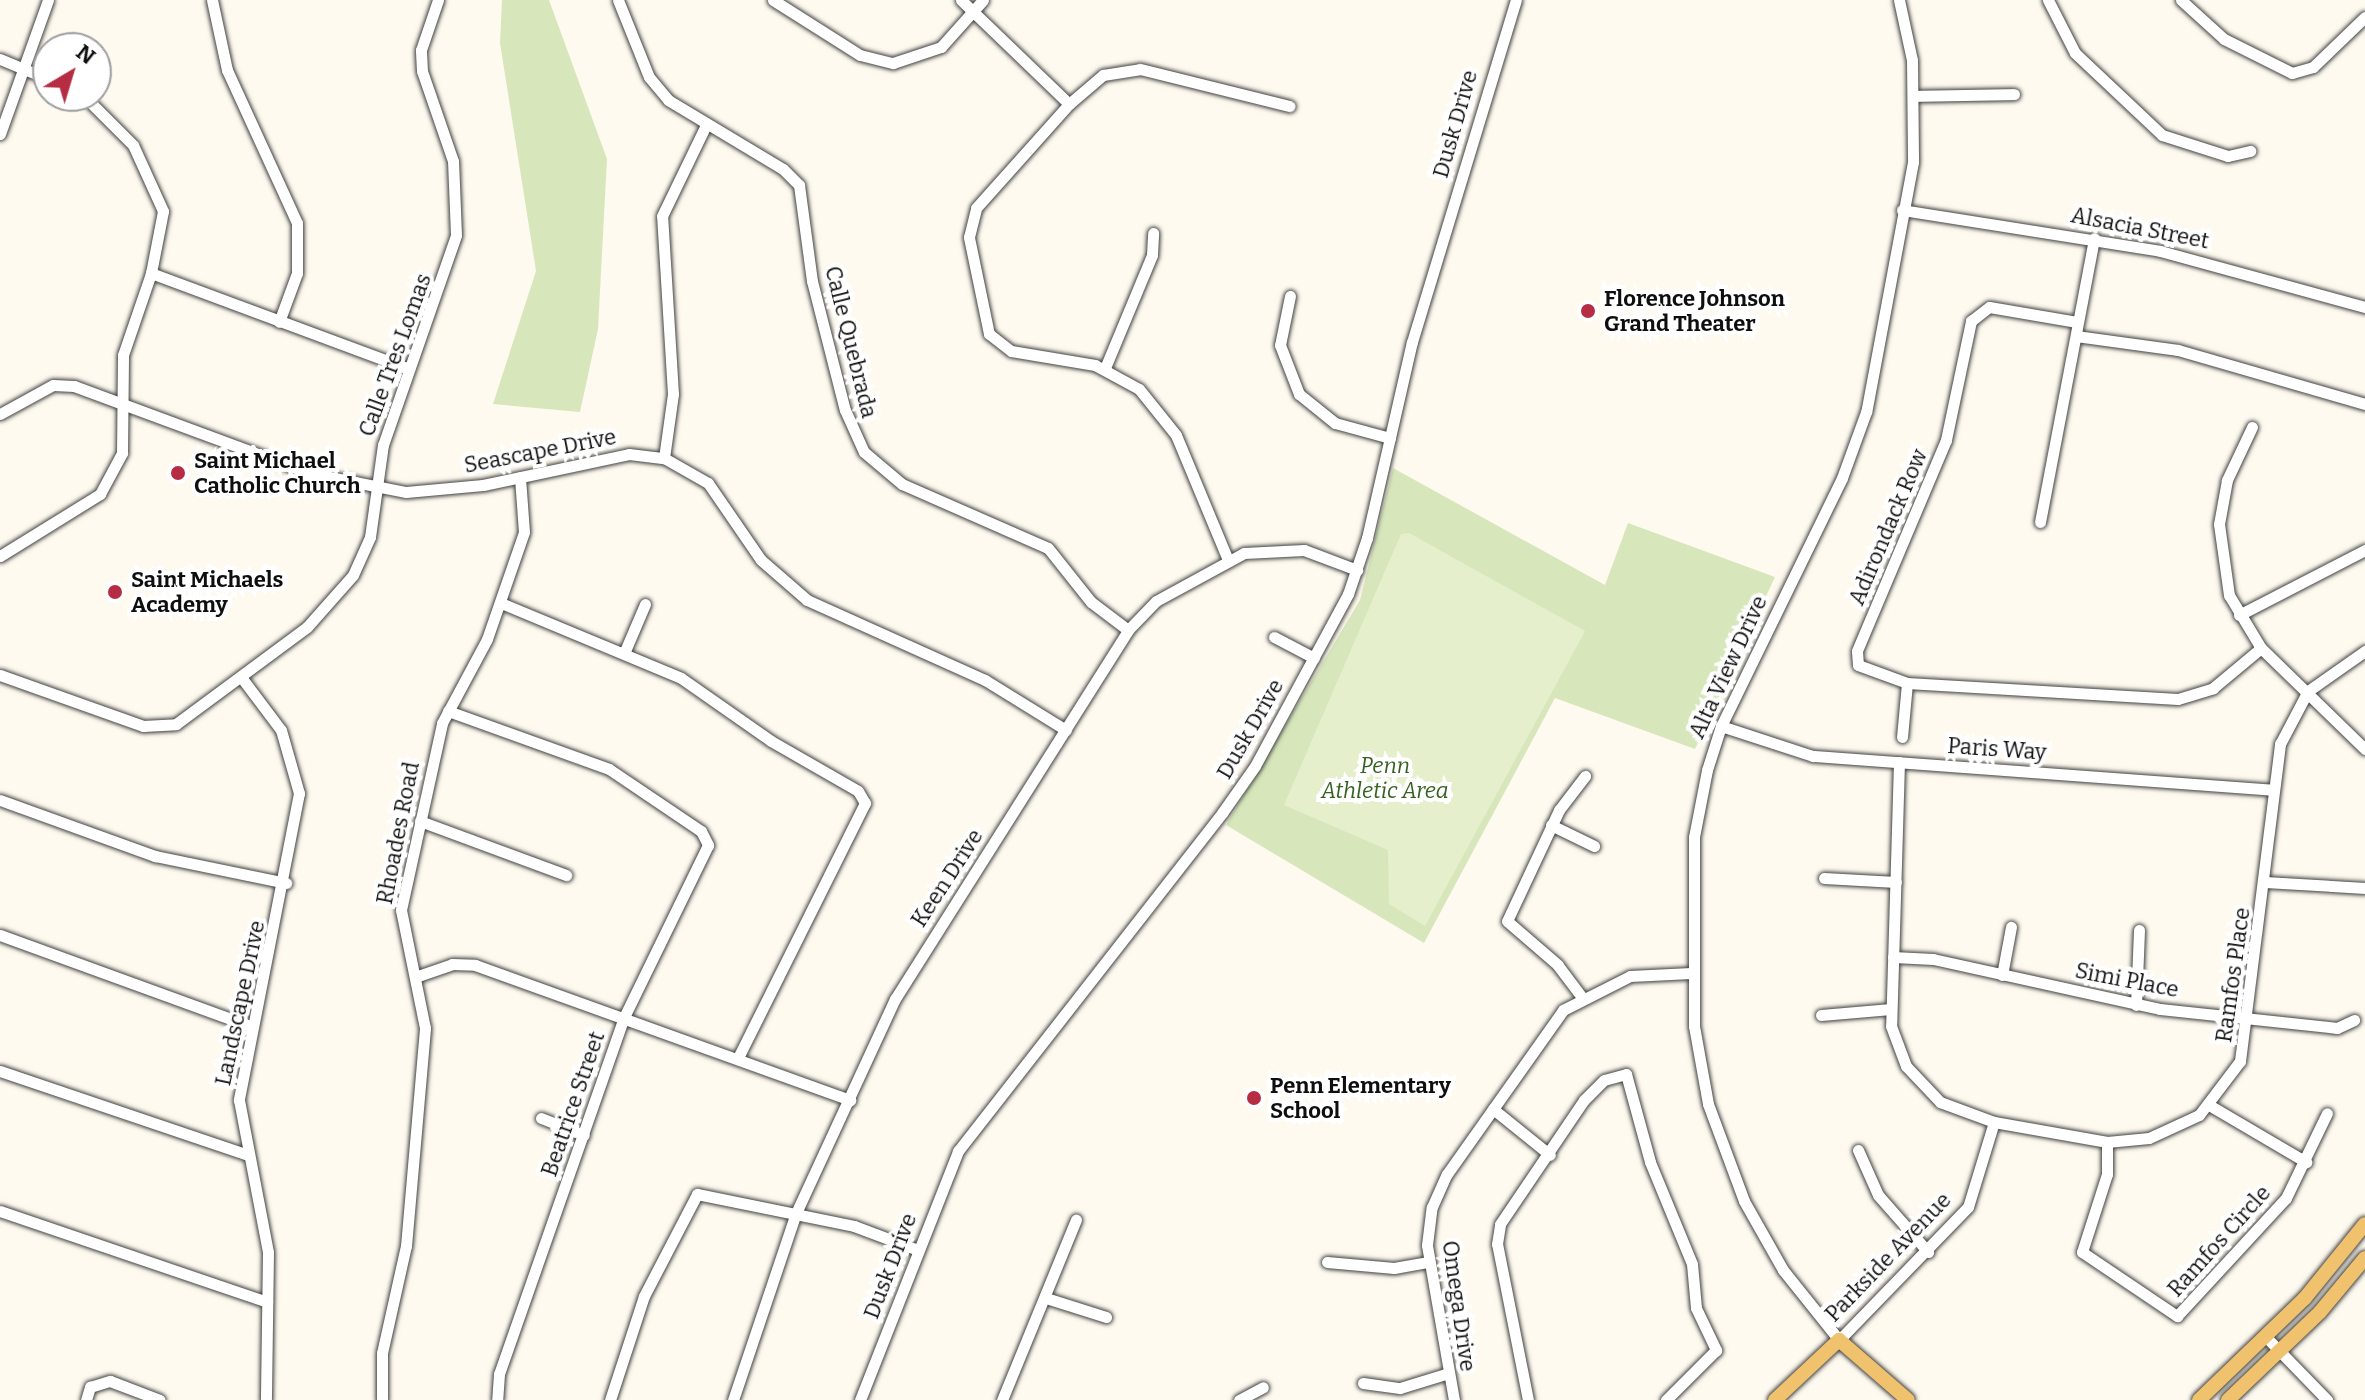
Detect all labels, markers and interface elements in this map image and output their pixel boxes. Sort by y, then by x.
north arrow [32,32,112,112]
text: N [71,38,101,70]
street label: Dusk Drive [1427,67,1483,181]
street label: Alsacia Street [2069,202,2211,254]
street label: Calle Quebrada [819,263,883,421]
street label: Calle Tres Lomas [353,270,437,440]
place label: Florence Johnson Grand Theater [1604,285,1785,336]
marker: Florence Johnson Grand Theater [1579,302,1597,320]
street label: Seascape Drive [462,423,618,479]
street label: Adirondack Row [1843,445,1933,609]
place label: Saint Michael Catholic Church [194,447,361,498]
marker: Saint Michael Catholic Church [169,464,187,482]
place label: Saint Michaels Academy [131,566,283,618]
marker: Saint Michaels Academy [106,583,124,601]
street label: Alta View Drive [1683,591,1773,743]
street label: Dusk Drive [1211,674,1289,784]
street label: Paris Way [1947,732,2047,766]
park label: Penn Athletic Area [1321,752,1449,804]
street label: Rhoades Road [371,760,425,906]
street label: Keen Drive [906,824,988,932]
street label: Ramfos Place [2210,906,2256,1044]
street label: Landscape Drive [210,918,270,1088]
street label: Simi Place [2073,957,2181,1003]
street label: Beatrice Street [536,1028,610,1180]
place label: Penn Elementary School [1270,1072,1451,1124]
marker: Penn Elementary School [1245,1089,1263,1107]
street label: Ramfos Circle [2162,1180,2276,1302]
street label: Parkside Avenue [1820,1187,1956,1327]
street label: Dusk Drive [858,1210,922,1322]
street label: Omega Drive [1437,1239,1481,1373]

